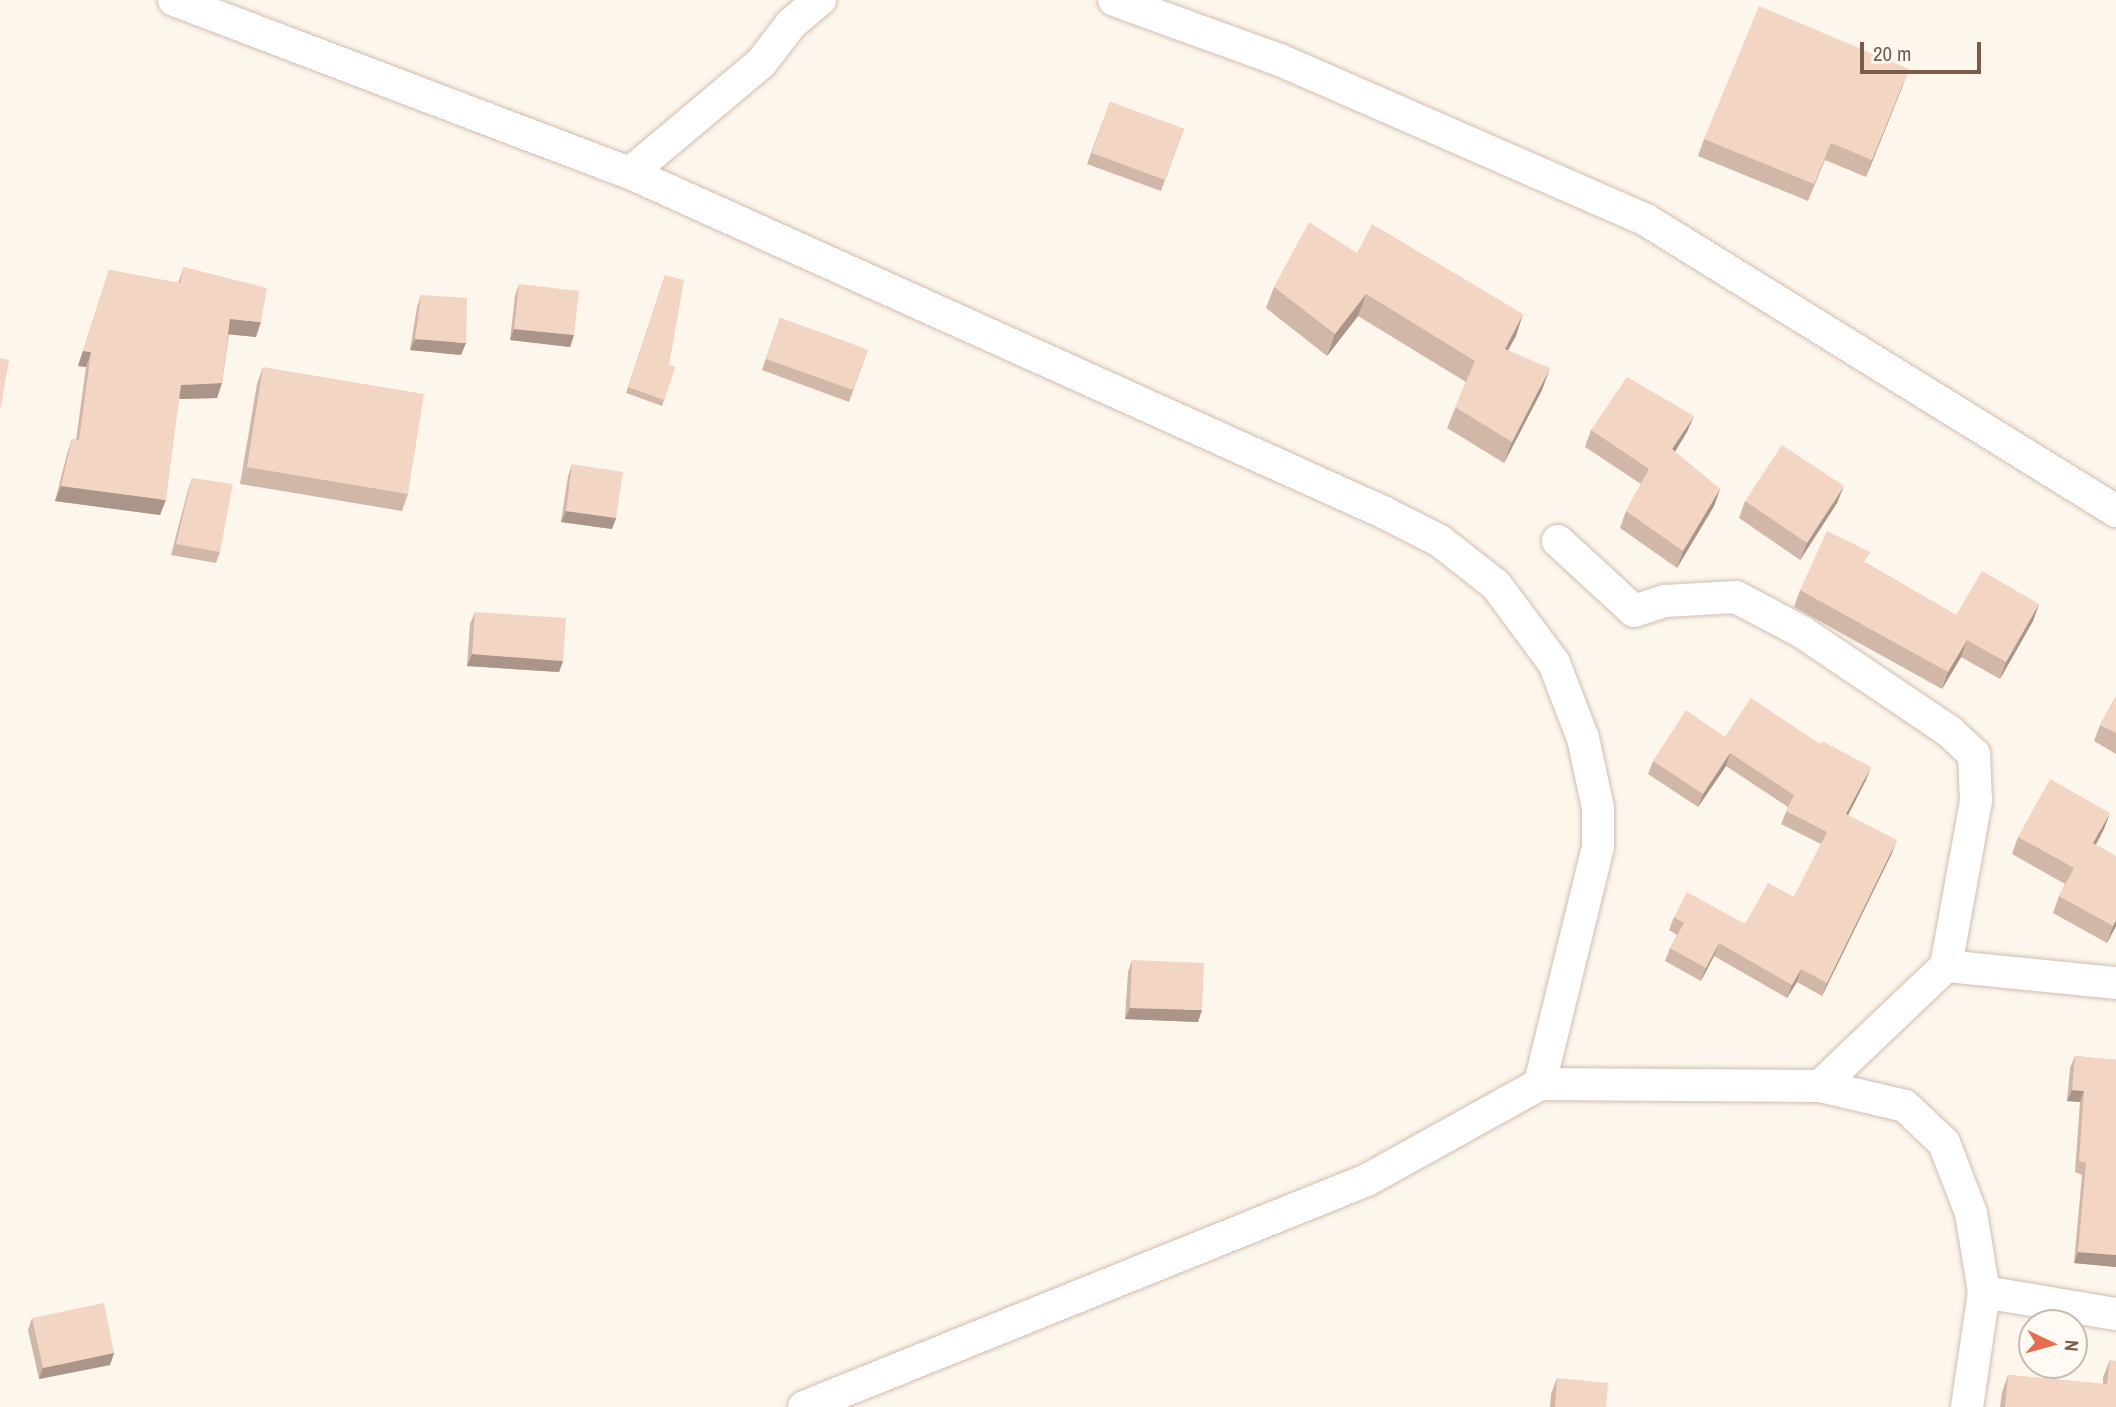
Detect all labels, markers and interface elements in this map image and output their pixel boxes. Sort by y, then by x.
scale bar [1864,28,1985,72]
text: 20 m [1873,39,1911,68]
north arrow [2018,1309,2088,1379]
text: N [2058,1339,2085,1352]

